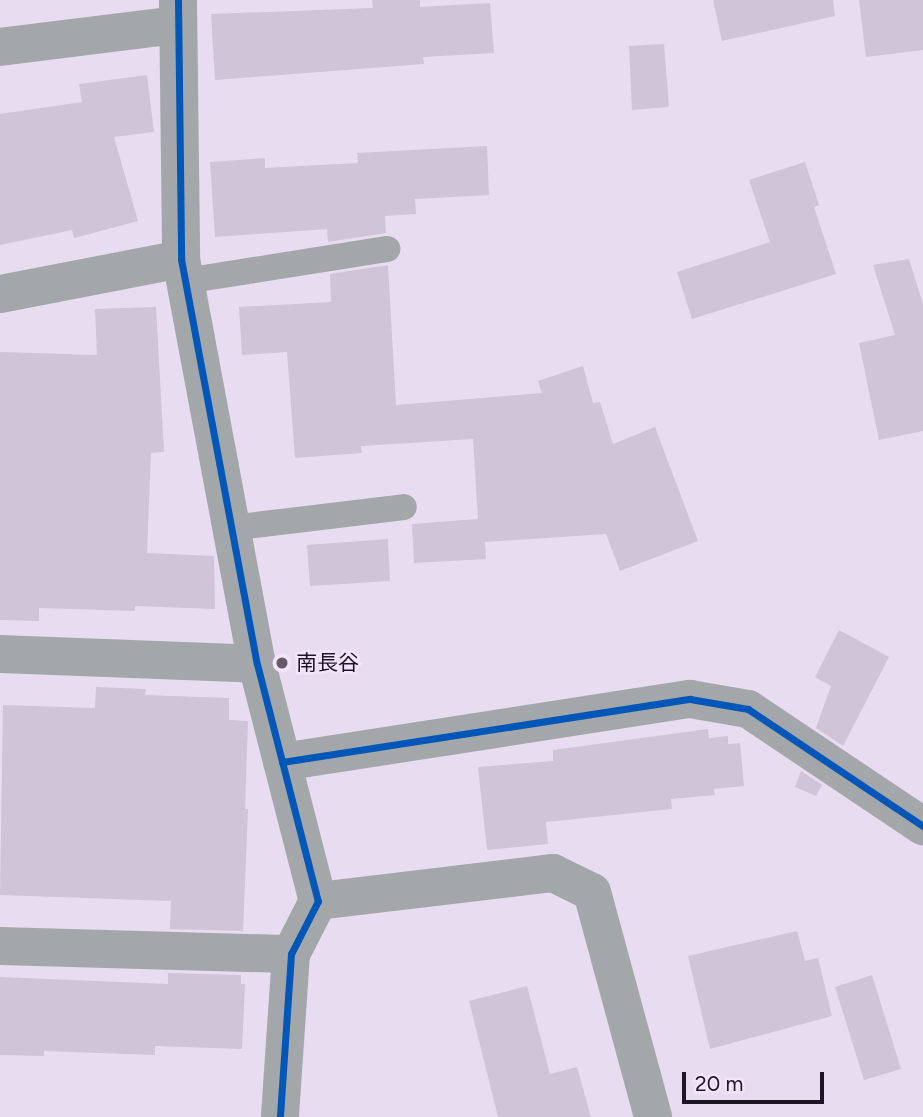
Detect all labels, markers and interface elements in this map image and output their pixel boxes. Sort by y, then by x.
place label: 南長谷 [296,650,359,676]
marker: 南長谷 [274,655,290,671]
scale bar [685,1058,827,1102]
text: 20 m [695,1071,743,1096]

